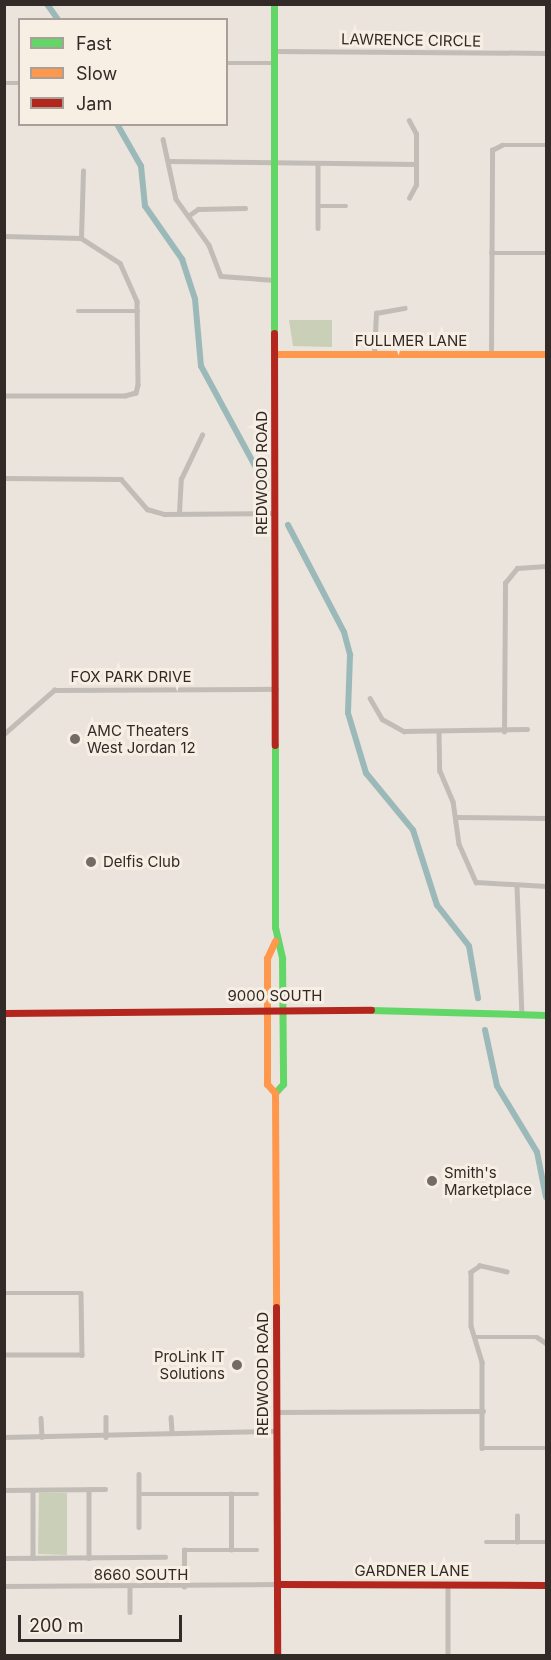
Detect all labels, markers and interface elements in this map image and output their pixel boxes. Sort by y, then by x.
legend [18,18,228,126]
street label: LAWRENCE CIRCLE [341,30,481,50]
text: Fast [76,33,112,54]
text: Slow [76,63,117,84]
text: Jam [76,93,112,114]
street label: FULLMER LANE [355,332,467,350]
street label: REDWOOD ROAD [253,411,271,535]
street label: FOX PARK DRIVE [71,668,191,686]
place label: AMC Theaters West Jordan 12 [87,721,196,756]
marker: AMC Theaters West Jordan 12 [68,732,82,746]
place label: Delfis Club [103,853,180,871]
marker: Delfis Club [84,855,98,869]
street label: 9000 SOUTH [228,987,322,1005]
place label: Smith's Marketplace [444,1163,532,1198]
marker: Smith's Marketplace [425,1174,439,1188]
street label: REDWOOD ROAD [254,1312,272,1436]
place label: ProLink IT Solutions [154,1347,225,1382]
marker: ProLink IT Solutions [230,1358,244,1372]
street label: GARDNER LANE [354,1562,470,1580]
street label: 8660 SOUTH [94,1566,188,1584]
scale bar [21,1603,184,1641]
text: 200 m [29,1615,84,1636]

